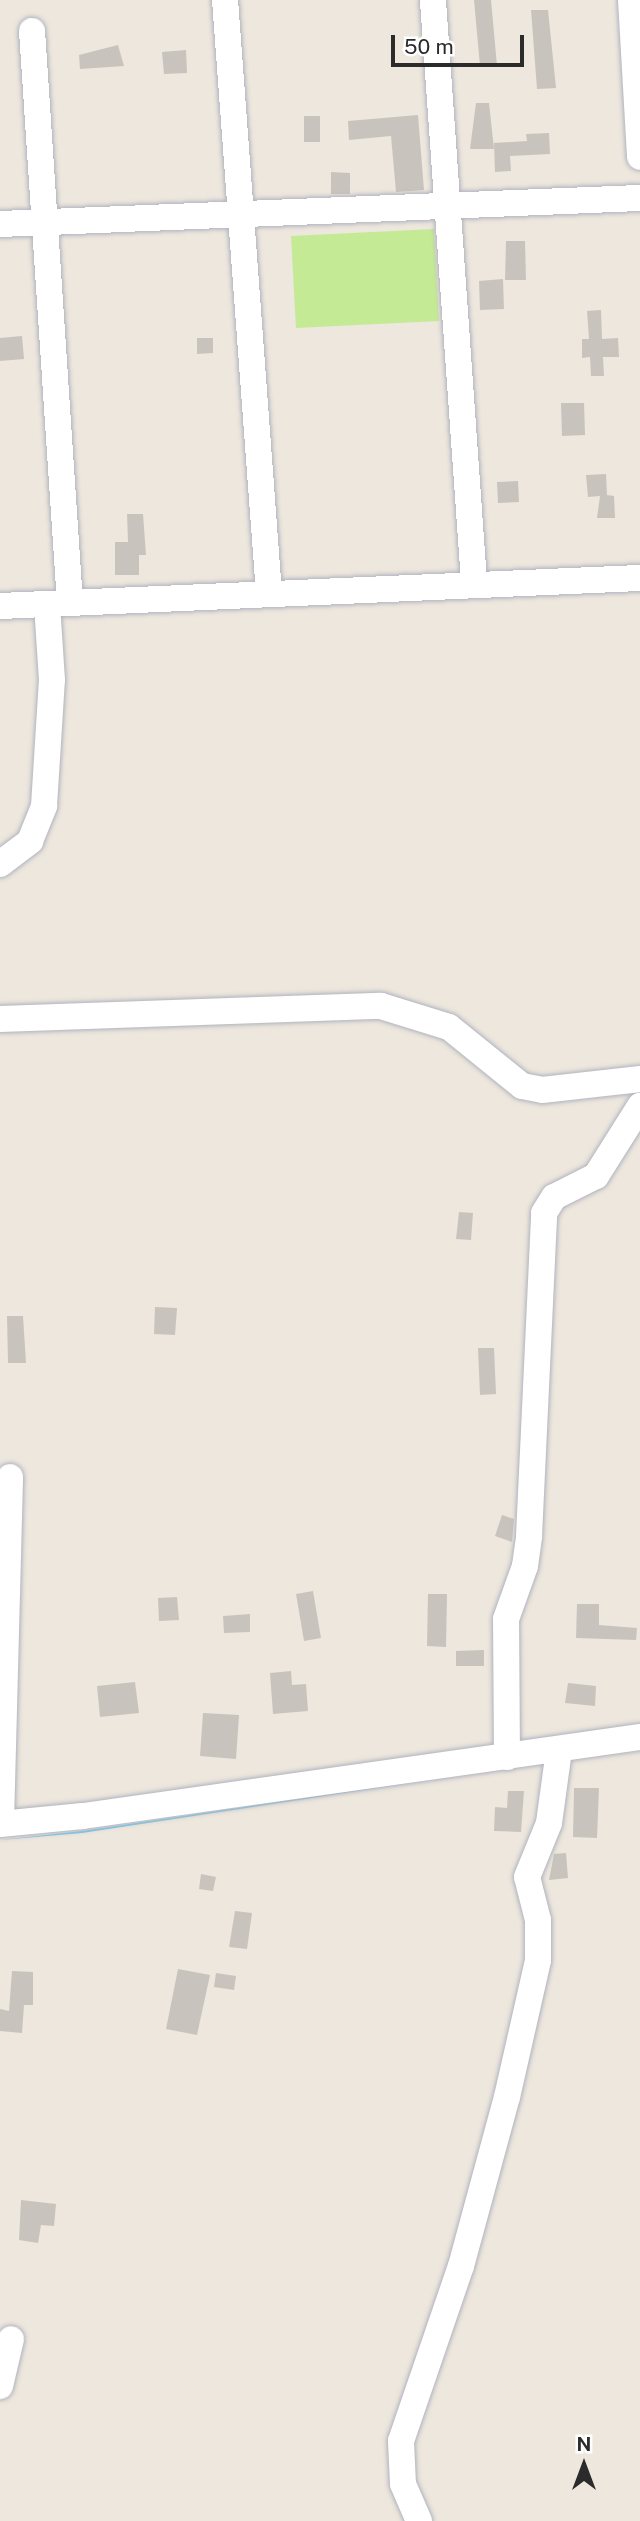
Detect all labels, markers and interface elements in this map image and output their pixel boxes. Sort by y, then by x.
scale bar [395,21,528,65]
text: 50 m [404,34,454,59]
north arrow [549,2430,619,2500]
text: N [577,2433,591,2455]

